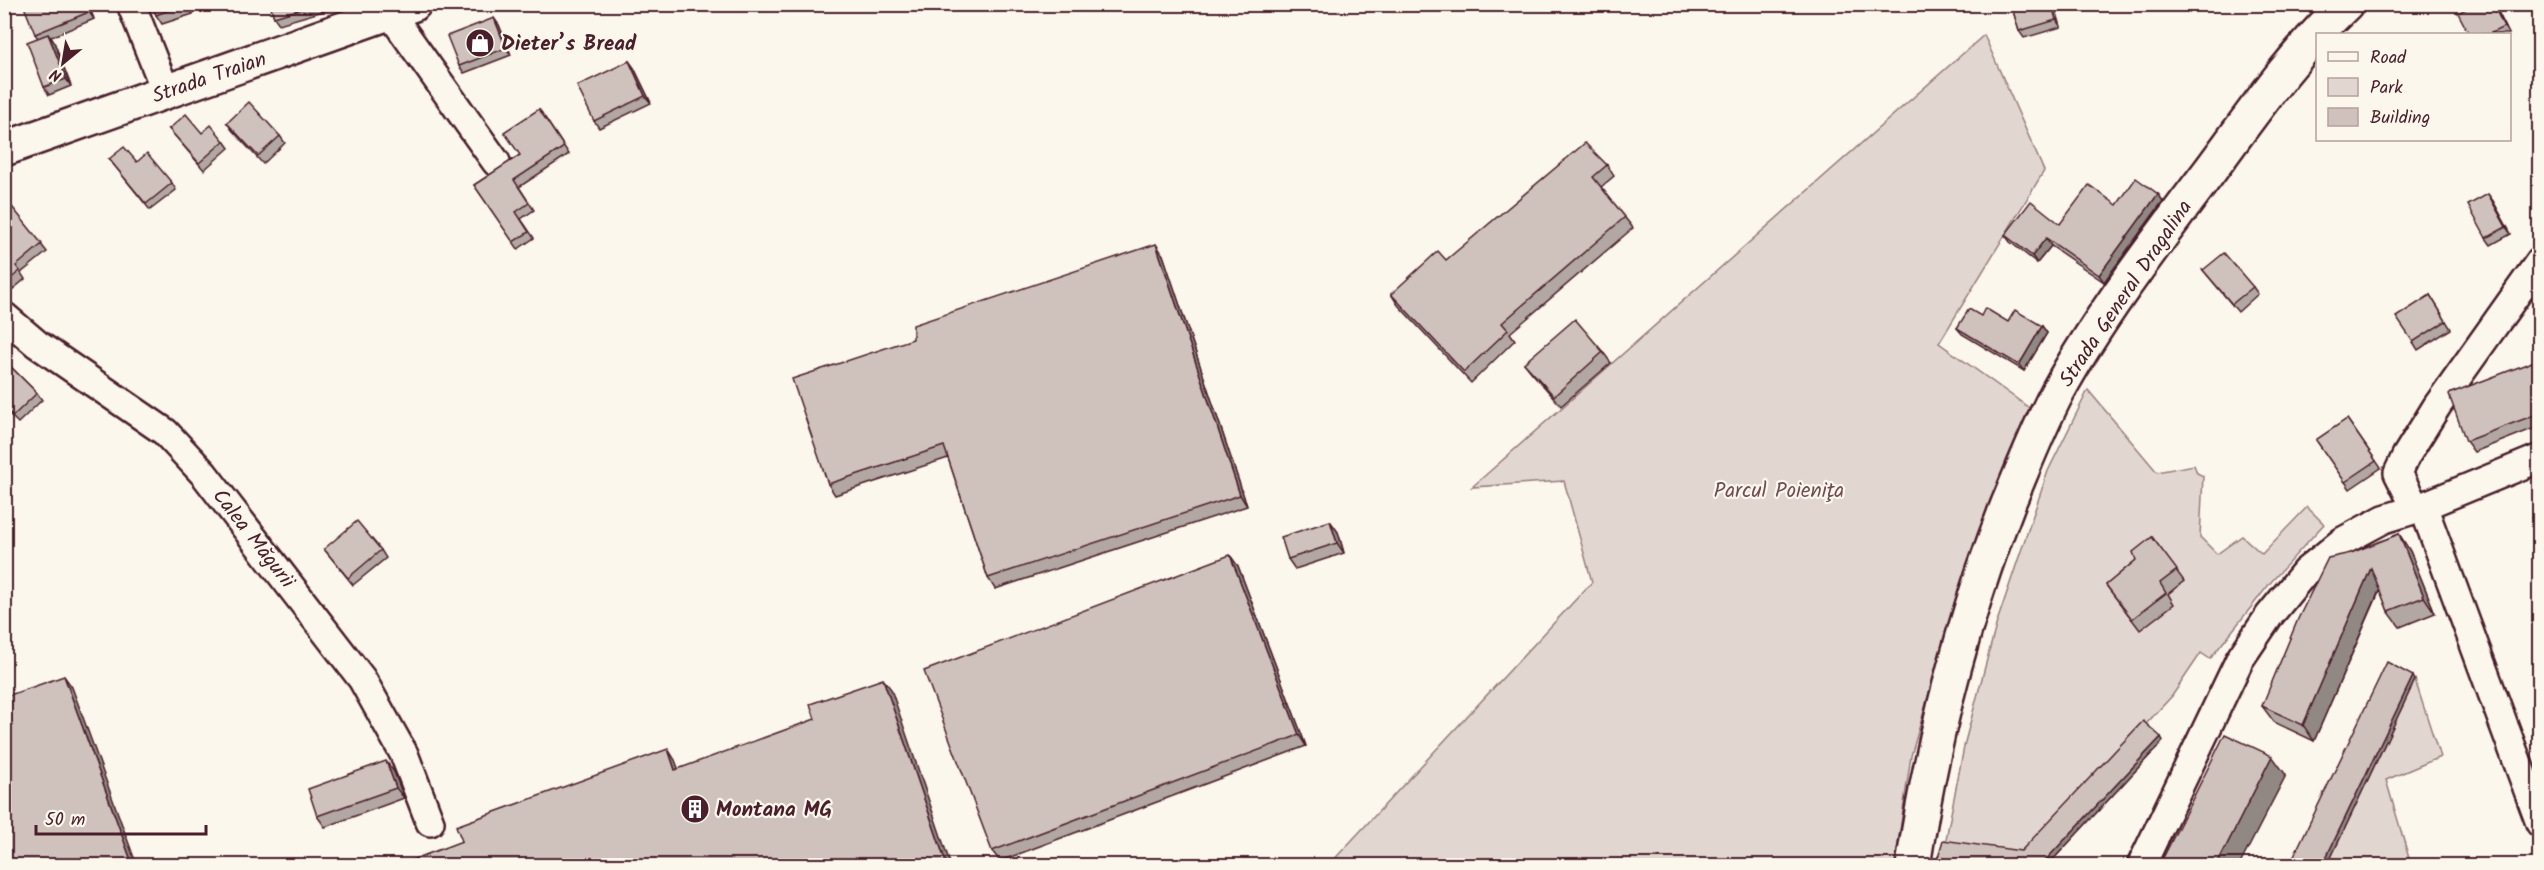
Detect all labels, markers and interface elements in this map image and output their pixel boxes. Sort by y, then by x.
shop icon: Dieter’s Bread [464,27,496,59]
place label: Dieter’s Bread [501,28,637,61]
north arrow [33,33,93,93]
legend [2316,33,2511,141]
street label: Strada Traian [148,43,271,113]
text: Road [2370,44,2407,73]
text: N [46,61,67,88]
text: Park [2370,74,2403,103]
text: Building [2370,104,2430,133]
street label: Strada General Dragalina [2051,194,2201,394]
park label: Parcul Poieniţa [1714,475,1844,508]
street label: Calea Măgurii [203,482,303,597]
building icon: Montana MG [679,793,711,825]
place label: Montana MG [716,794,832,827]
scale bar [36,798,206,836]
text: 50 m [45,806,85,835]

